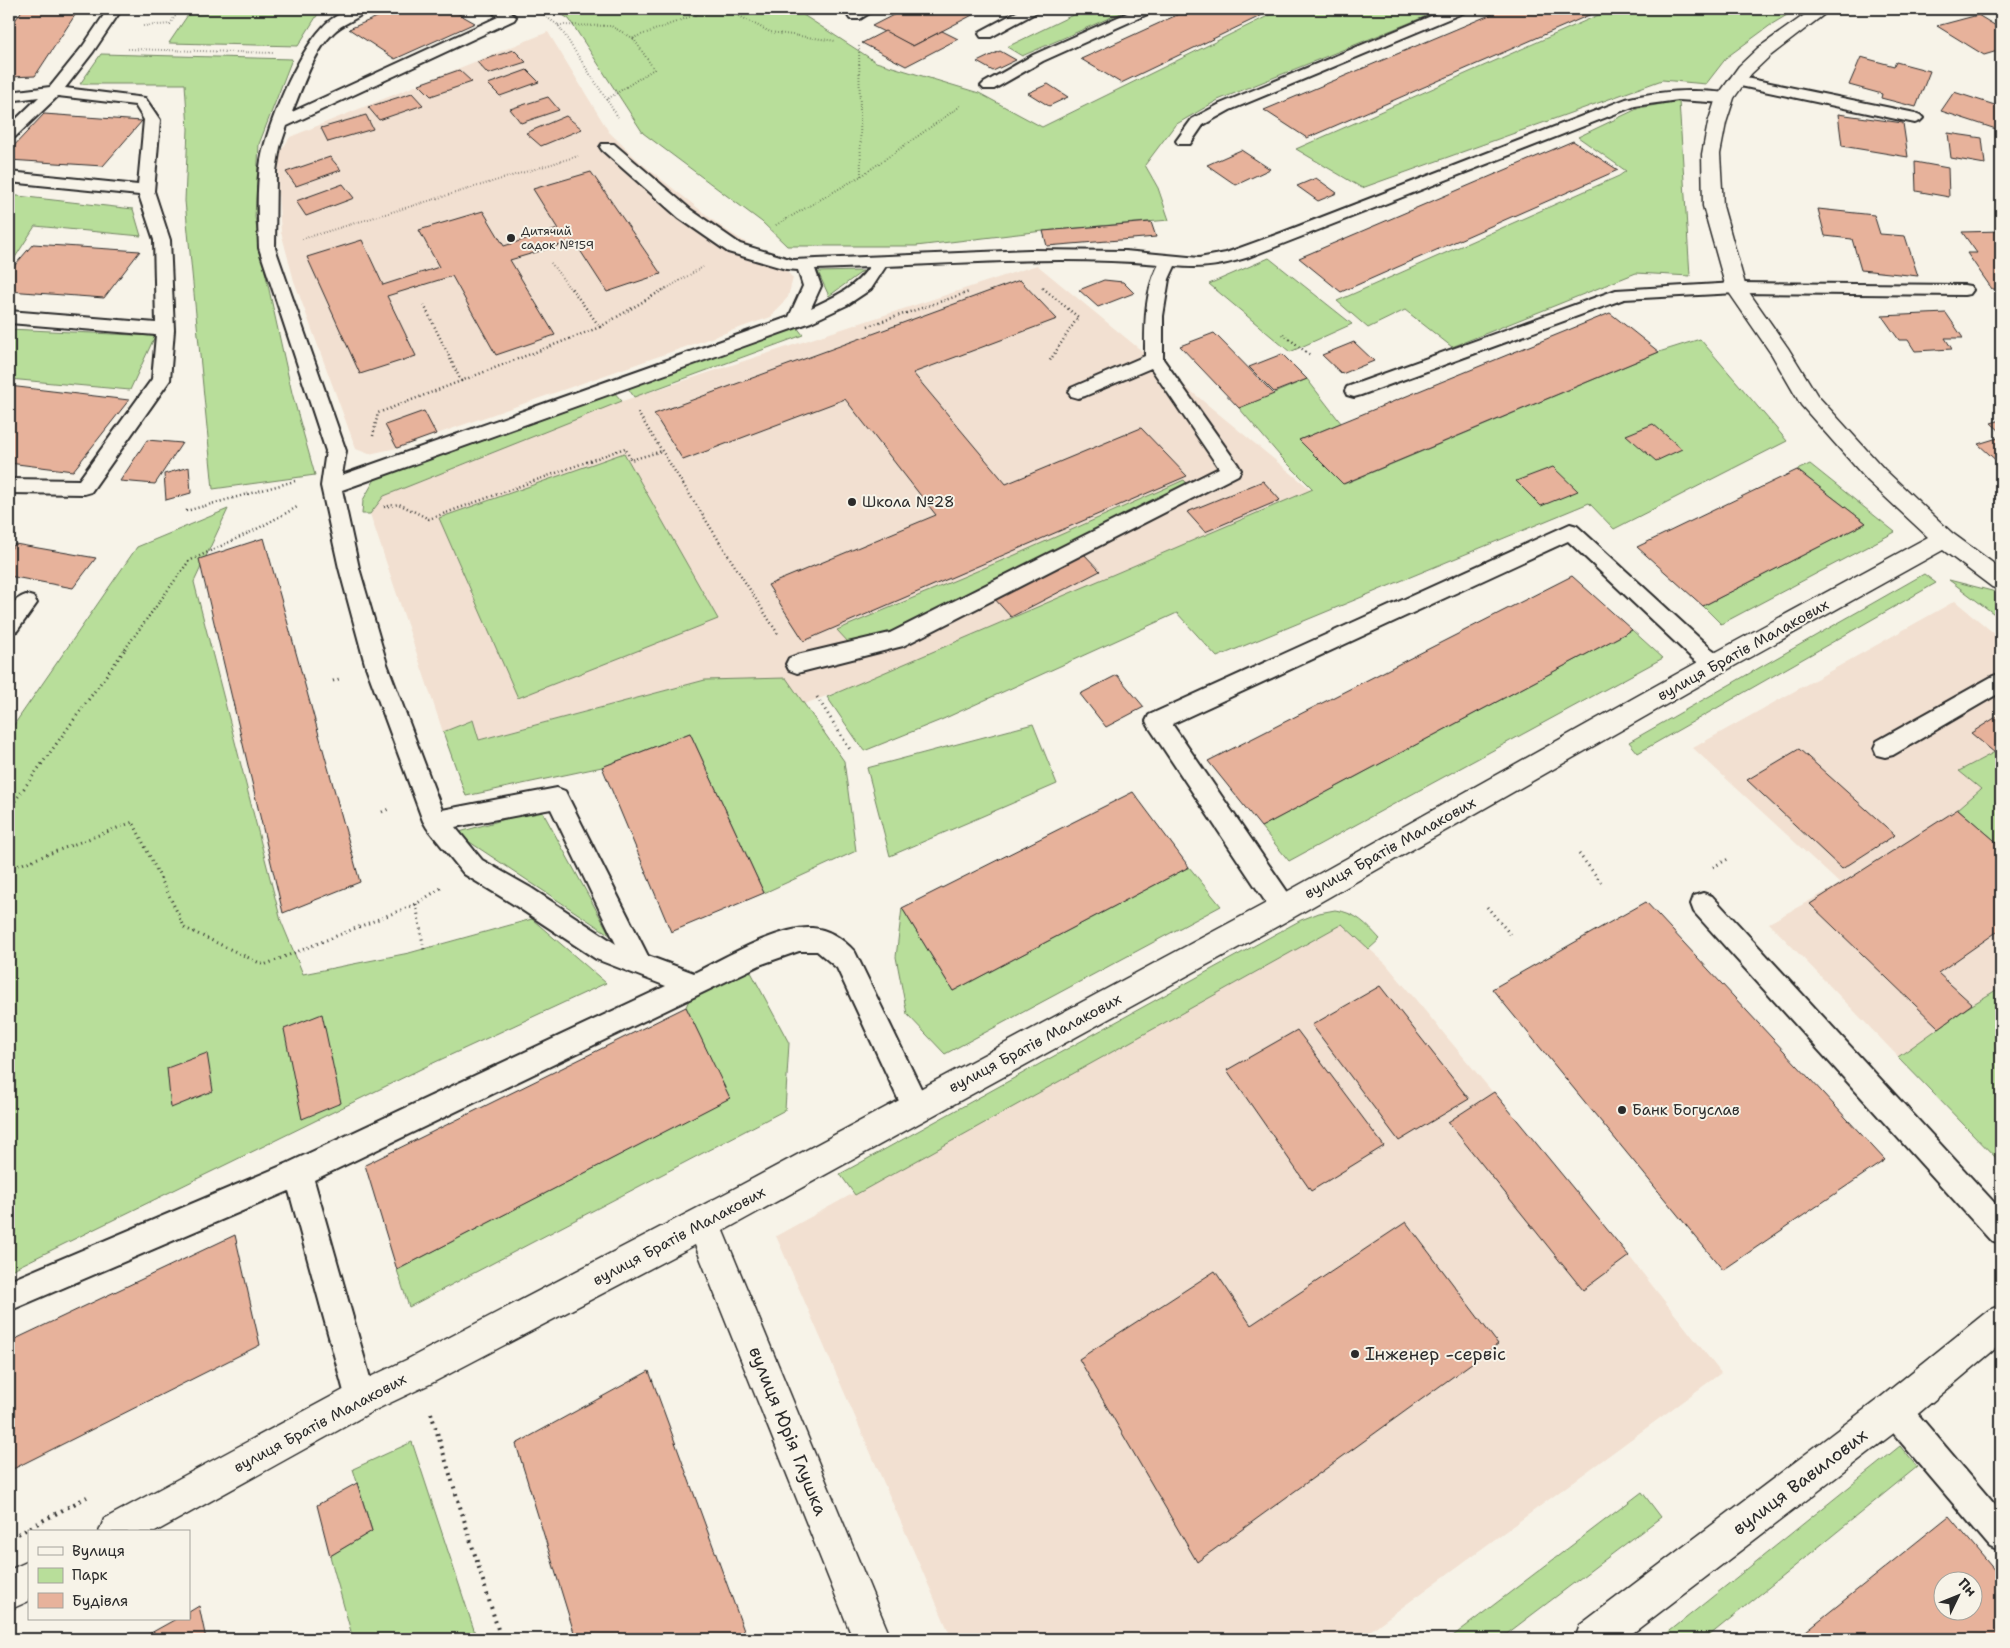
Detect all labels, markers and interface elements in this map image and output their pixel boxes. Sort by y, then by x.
place label: Дитячий садок №159 [521,223,594,253]
marker: Дитячий садок №159 [505,232,517,244]
place label: Школа №28 [862,492,954,512]
marker: Школа №28 [846,496,858,508]
street label: вулиця Братів Малакових [1654,594,1832,705]
street label: вулиця Братів Малакових [1301,792,1479,903]
street label: вулиця Братів Малакових [945,989,1125,1097]
place label: Банк Богуслав [1632,1100,1740,1120]
marker: Банк Богуслав [1616,1104,1628,1116]
street label: вулиця Братів Малакових [589,1182,769,1290]
place label: Інженер -сервіс [1365,1342,1506,1366]
street label: вулиця Юрія Глушка [743,1343,833,1519]
marker: Інженер -сервіс [1349,1348,1361,1360]
street label: вулиця Братів Малакових [230,1369,410,1477]
street label: вулиця Вавилових [1728,1423,1872,1541]
legend [28,1530,190,1620]
text: Вулиця [72,1541,125,1561]
text: Парк [72,1565,108,1585]
north arrow [1932,1570,1982,1620]
text: Пн [1955,1574,1980,1600]
text: Будівля [72,1591,128,1611]

